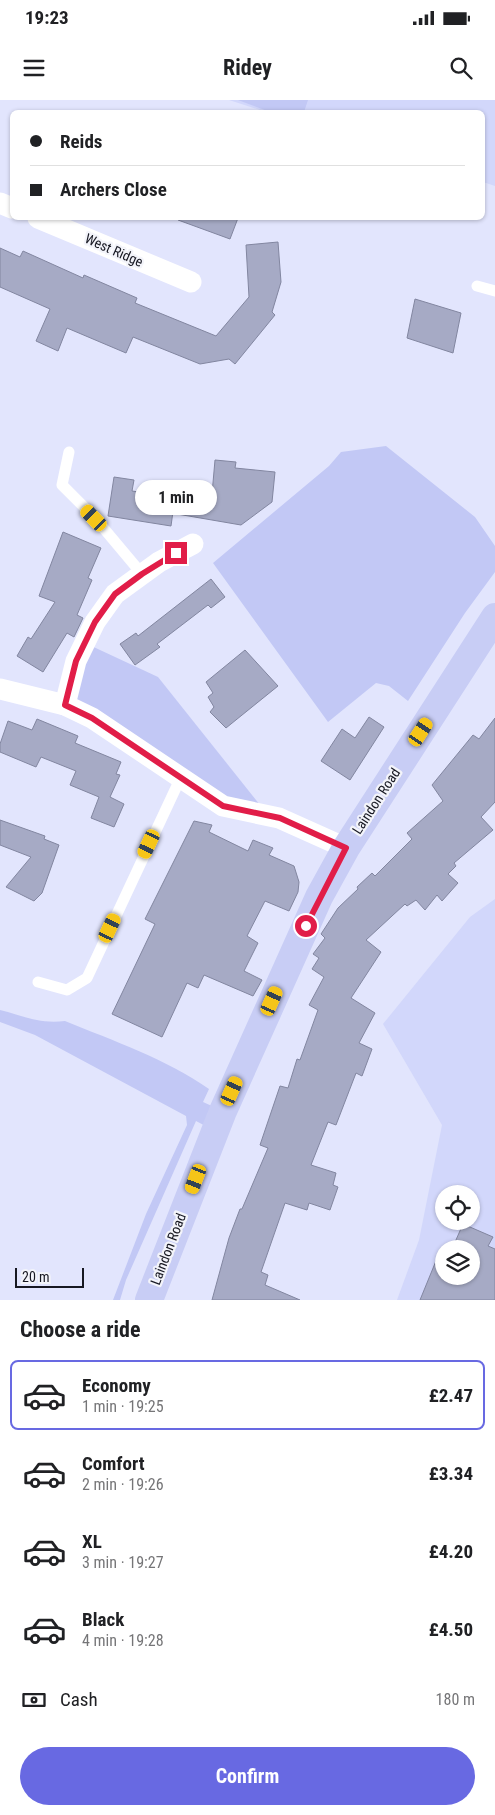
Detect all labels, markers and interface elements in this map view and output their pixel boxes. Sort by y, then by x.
text: 19:23 [25,6,69,29]
icon: menu [20,54,48,82]
icon: search [447,54,475,82]
text: Ridey [223,55,272,80]
text: Reids [60,130,102,153]
text: Archers Close [60,178,167,201]
street label: West Ridge [83,230,146,270]
callout: 1 min [135,480,217,516]
text: 1 min [158,488,194,507]
car [78,502,109,534]
route end [165,542,187,564]
car [406,715,435,749]
street label: Laindon Road [349,765,403,837]
car [135,827,162,861]
car [96,911,123,945]
route start [295,915,317,937]
car [259,984,284,1018]
car [219,1074,244,1108]
car [183,1162,208,1196]
map controls [435,1185,480,1285]
button: locate [435,1185,480,1230]
street label: Laindon Road [147,1211,189,1287]
button: layers [435,1240,480,1285]
scale bar [15,1265,84,1288]
text: 20 m [22,1269,50,1285]
text: Choose a ride [20,1317,141,1342]
icon: car [22,1373,67,1418]
text: Economy [82,1374,151,1397]
text: £2.47 [429,1384,473,1407]
text: 1 min · 19:25 [82,1397,164,1416]
icon: car [22,1451,67,1496]
text: Comfort [82,1452,145,1475]
text: £3.34 [429,1462,473,1485]
text: 2 min · 19:26 [82,1475,164,1494]
icon: car [22,1529,67,1574]
text: XL [82,1530,102,1553]
text: £4.20 [429,1540,473,1563]
text: 3 min · 19:27 [82,1553,164,1572]
icon: car [22,1607,67,1652]
text: Black [82,1608,124,1631]
text: £4.50 [429,1618,473,1641]
text: 4 min · 19:28 [82,1631,164,1650]
icon: cash [20,1686,48,1714]
text: Cash [60,1688,98,1711]
text: 180 m [436,1690,475,1709]
button: Confirm [20,1747,475,1805]

